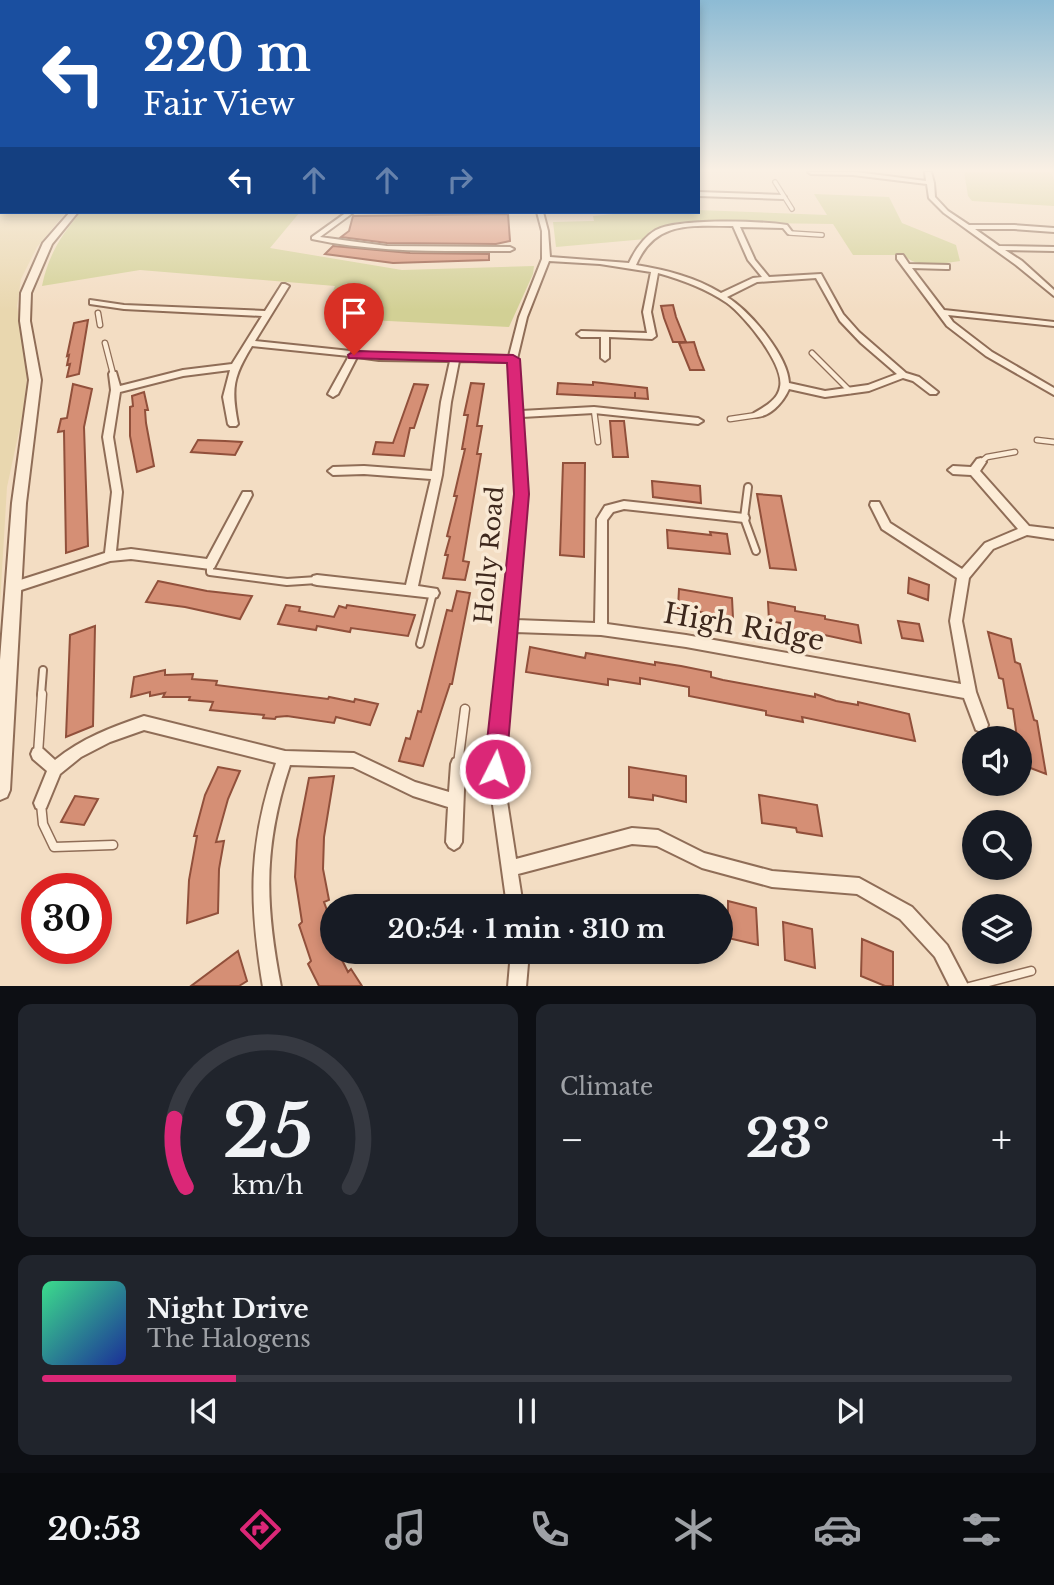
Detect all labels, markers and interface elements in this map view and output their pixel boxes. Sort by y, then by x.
text: 220 m [143,23,311,84]
icon: left [28,28,119,119]
text: Fair View [143,84,295,124]
icon: left [222,161,260,199]
icon: ahead [295,161,333,199]
icon: ahead [368,161,406,199]
icon: right [441,161,479,199]
pin [324,283,384,355]
icon: arrive [335,294,373,332]
street label: Holly Road [469,485,509,625]
street label: High Ridge [661,596,827,658]
map controls [962,726,1032,964]
button: sound [962,726,1032,796]
position arrow [458,732,532,806]
button: search [962,810,1032,880]
speed limit sign: 30 [21,873,112,964]
button: layers [962,894,1032,964]
text: 20:54 · 1 min · 310 m [388,913,665,945]
text: Climate [560,1073,653,1101]
text: 25 [223,1086,313,1177]
text: 23° [745,1107,830,1171]
text: − [560,1116,584,1163]
text: + [991,1116,1012,1163]
text: km/h [233,1169,303,1200]
text: Night Drive [147,1293,309,1325]
text: The Halogens [147,1325,311,1353]
icon: previous [185,1392,223,1430]
icon: pause [508,1392,546,1430]
icon: next [831,1392,869,1430]
icon: directions [236,1505,285,1554]
icon: music [381,1505,430,1554]
icon: phone [525,1505,574,1554]
icon: climate [669,1505,718,1554]
icon: car [813,1505,862,1554]
icon: filters [957,1505,1006,1554]
text: 20:53 [48,1509,141,1549]

